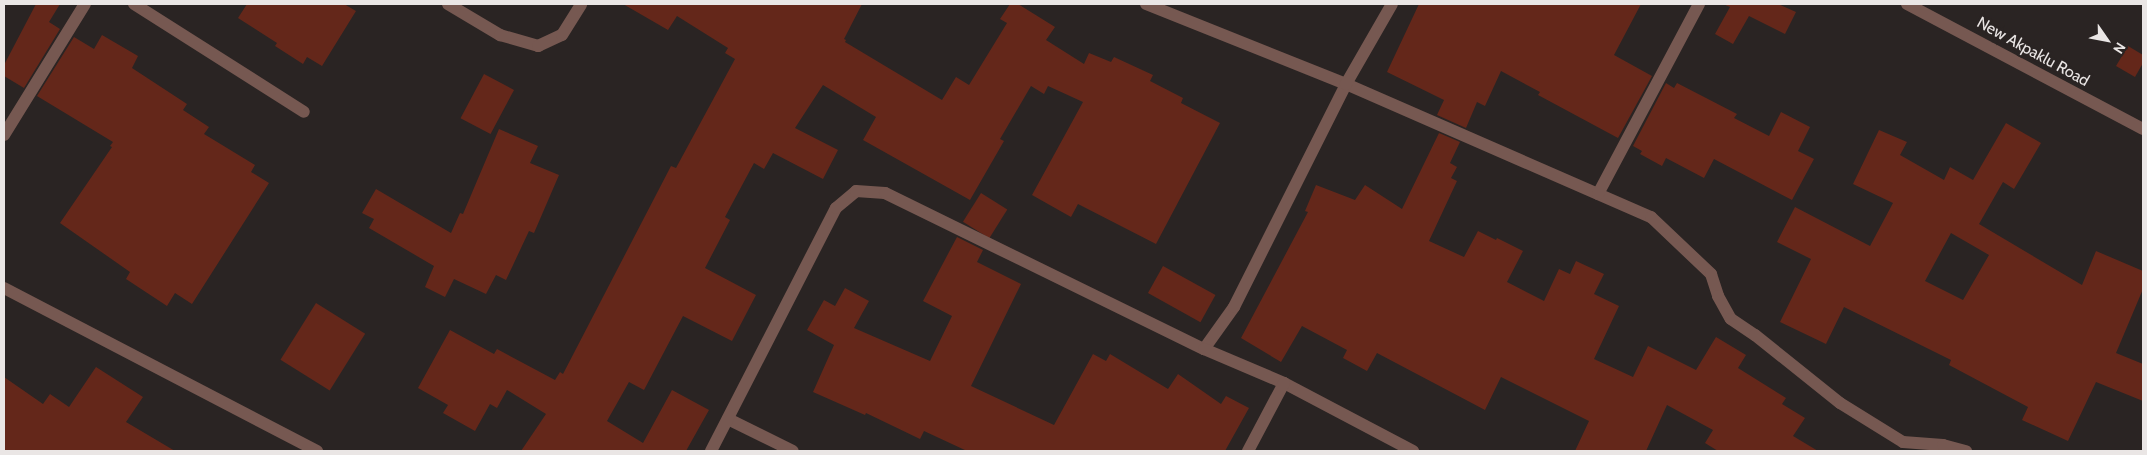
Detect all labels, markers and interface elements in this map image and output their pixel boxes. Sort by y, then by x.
street label: New Akpaklu Road [1973,13,2093,91]
north arrow [2082,15,2132,65]
text: N [2109,39,2130,57]

